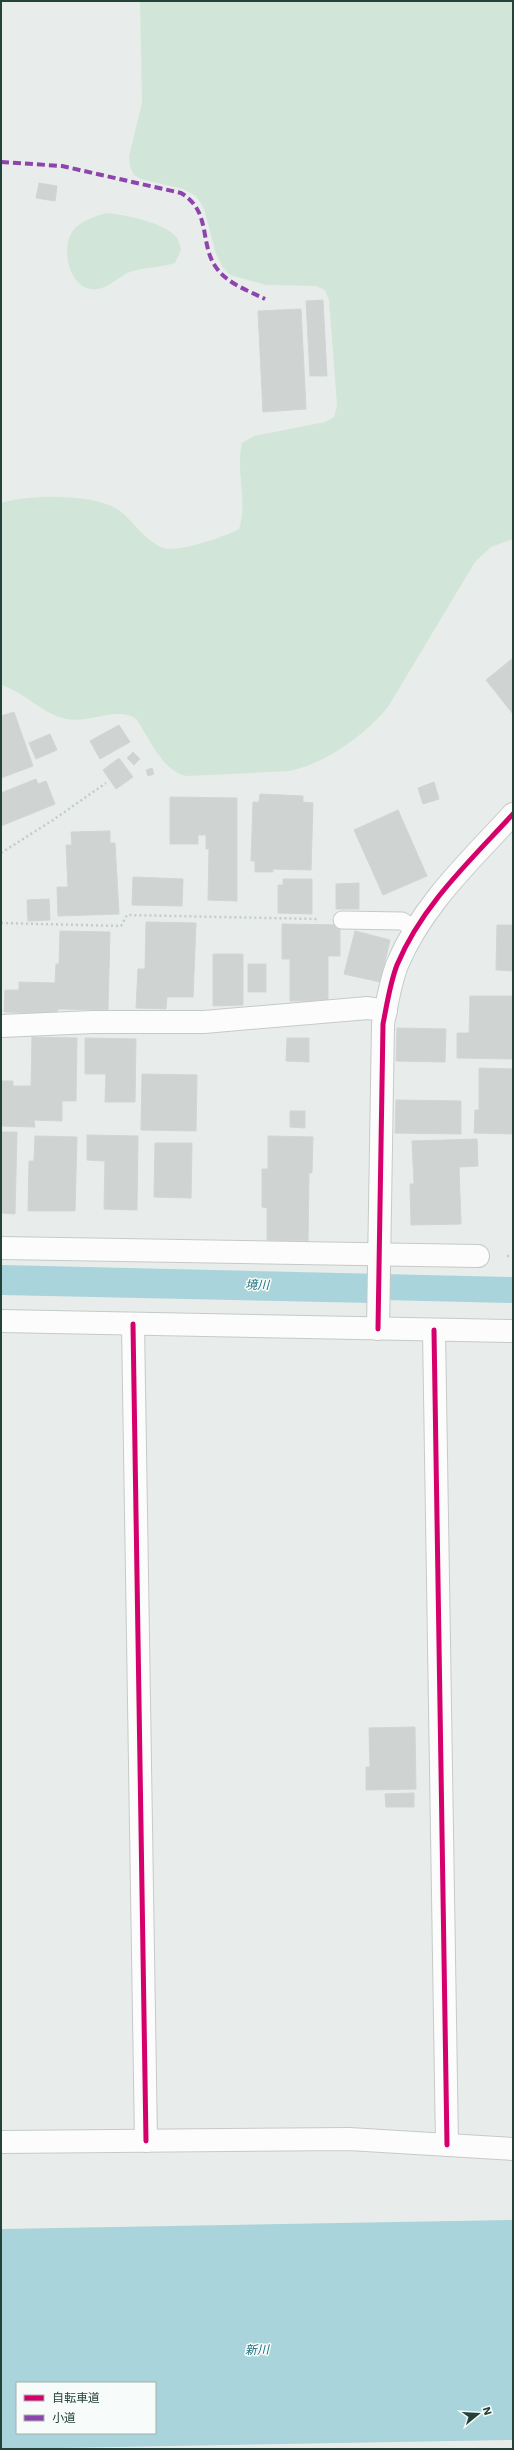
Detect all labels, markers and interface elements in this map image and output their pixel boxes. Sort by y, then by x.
water label: 境川 [245,1278,271,1292]
water label: 新川 [245,2343,271,2357]
legend [16,2382,156,2434]
text: 自転車道 [52,2391,100,2405]
north arrow [458,2394,498,2434]
text: N [480,2405,494,2417]
text: 小道 [52,2411,76,2425]

